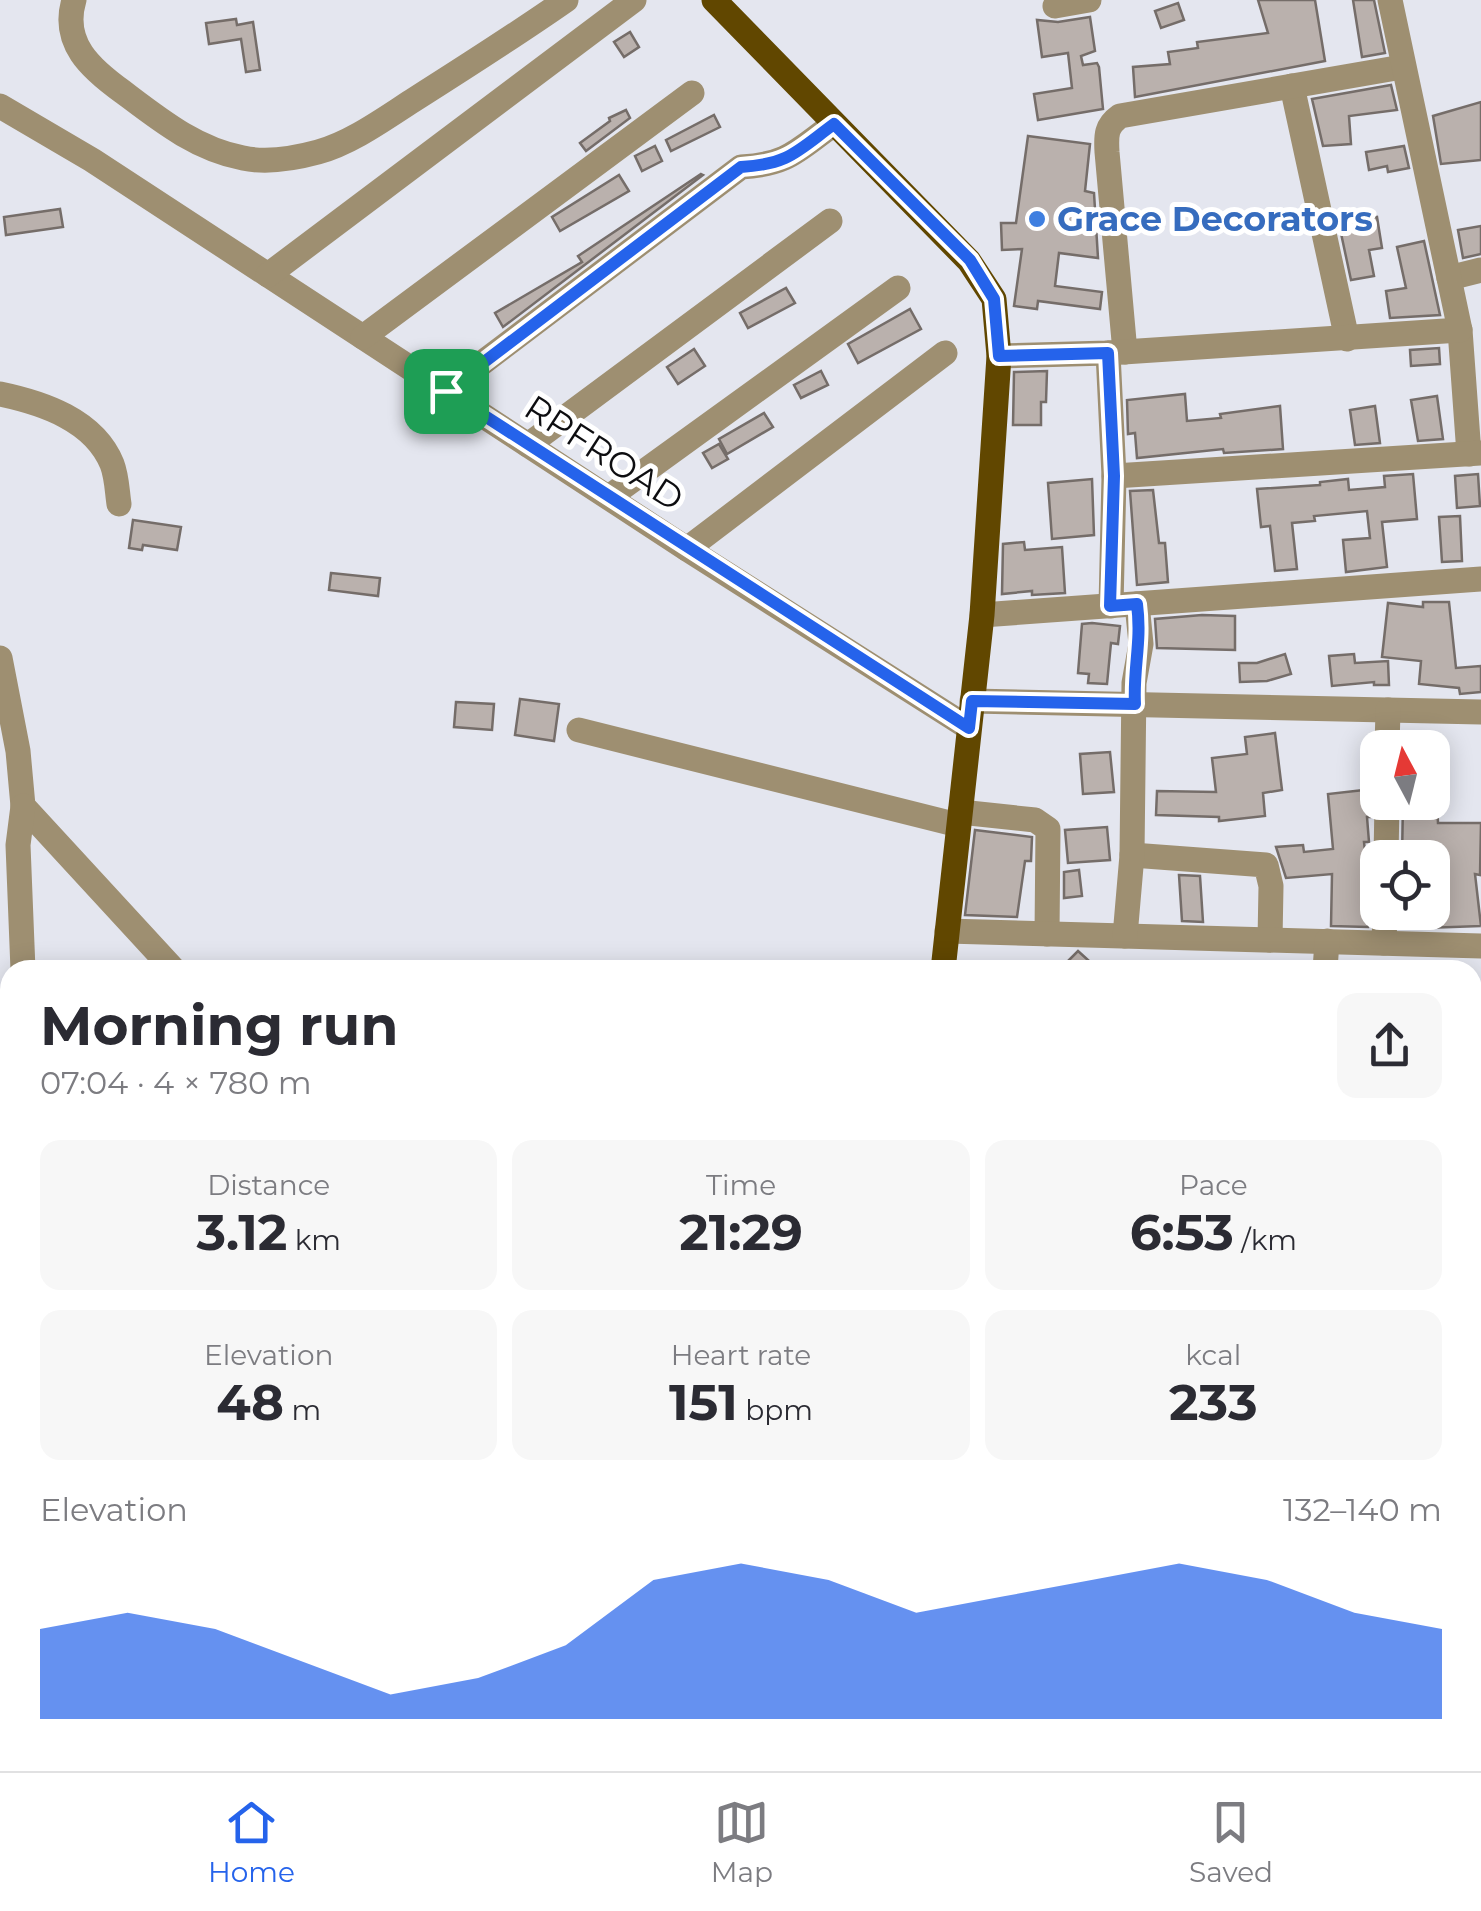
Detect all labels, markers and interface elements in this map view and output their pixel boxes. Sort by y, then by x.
place label: Grace Decorators [1057,197,1373,240]
marker: Grace Decorators [1026,208,1048,230]
pin [404,349,489,434]
icon: arrive [419,364,474,419]
street label: RPFROAD [517,385,692,520]
north arrow [1360,730,1450,820]
map controls [1360,730,1450,930]
button: locate [1360,840,1450,930]
text: Morning run [40,992,398,1059]
button: share [1337,993,1442,1098]
text: 07:04 · 4 × 780 m [40,1063,312,1102]
text: Distance [207,1168,330,1202]
text: Time [706,1168,776,1202]
text: Pace [1179,1168,1248,1202]
text: 3.12 [196,1202,287,1263]
text: 21:29 [679,1202,803,1263]
text: 6:53 [1130,1202,1234,1263]
text: km [287,1223,341,1257]
text: /km [1234,1223,1297,1257]
text: Elevation [204,1338,333,1372]
text: Heart rate [671,1338,811,1372]
text: kcal [1185,1338,1241,1372]
text: 48 [216,1372,284,1433]
text: 151 [669,1372,738,1433]
text: 233 [1169,1372,1258,1433]
text: m [284,1393,321,1427]
text: bpm [738,1393,813,1427]
text: Elevation [40,1490,188,1529]
text: 132–140 m [1283,1490,1442,1529]
tab: Home [208,1795,295,1889]
tab: Map [711,1795,773,1889]
tab: Saved [1189,1795,1273,1889]

